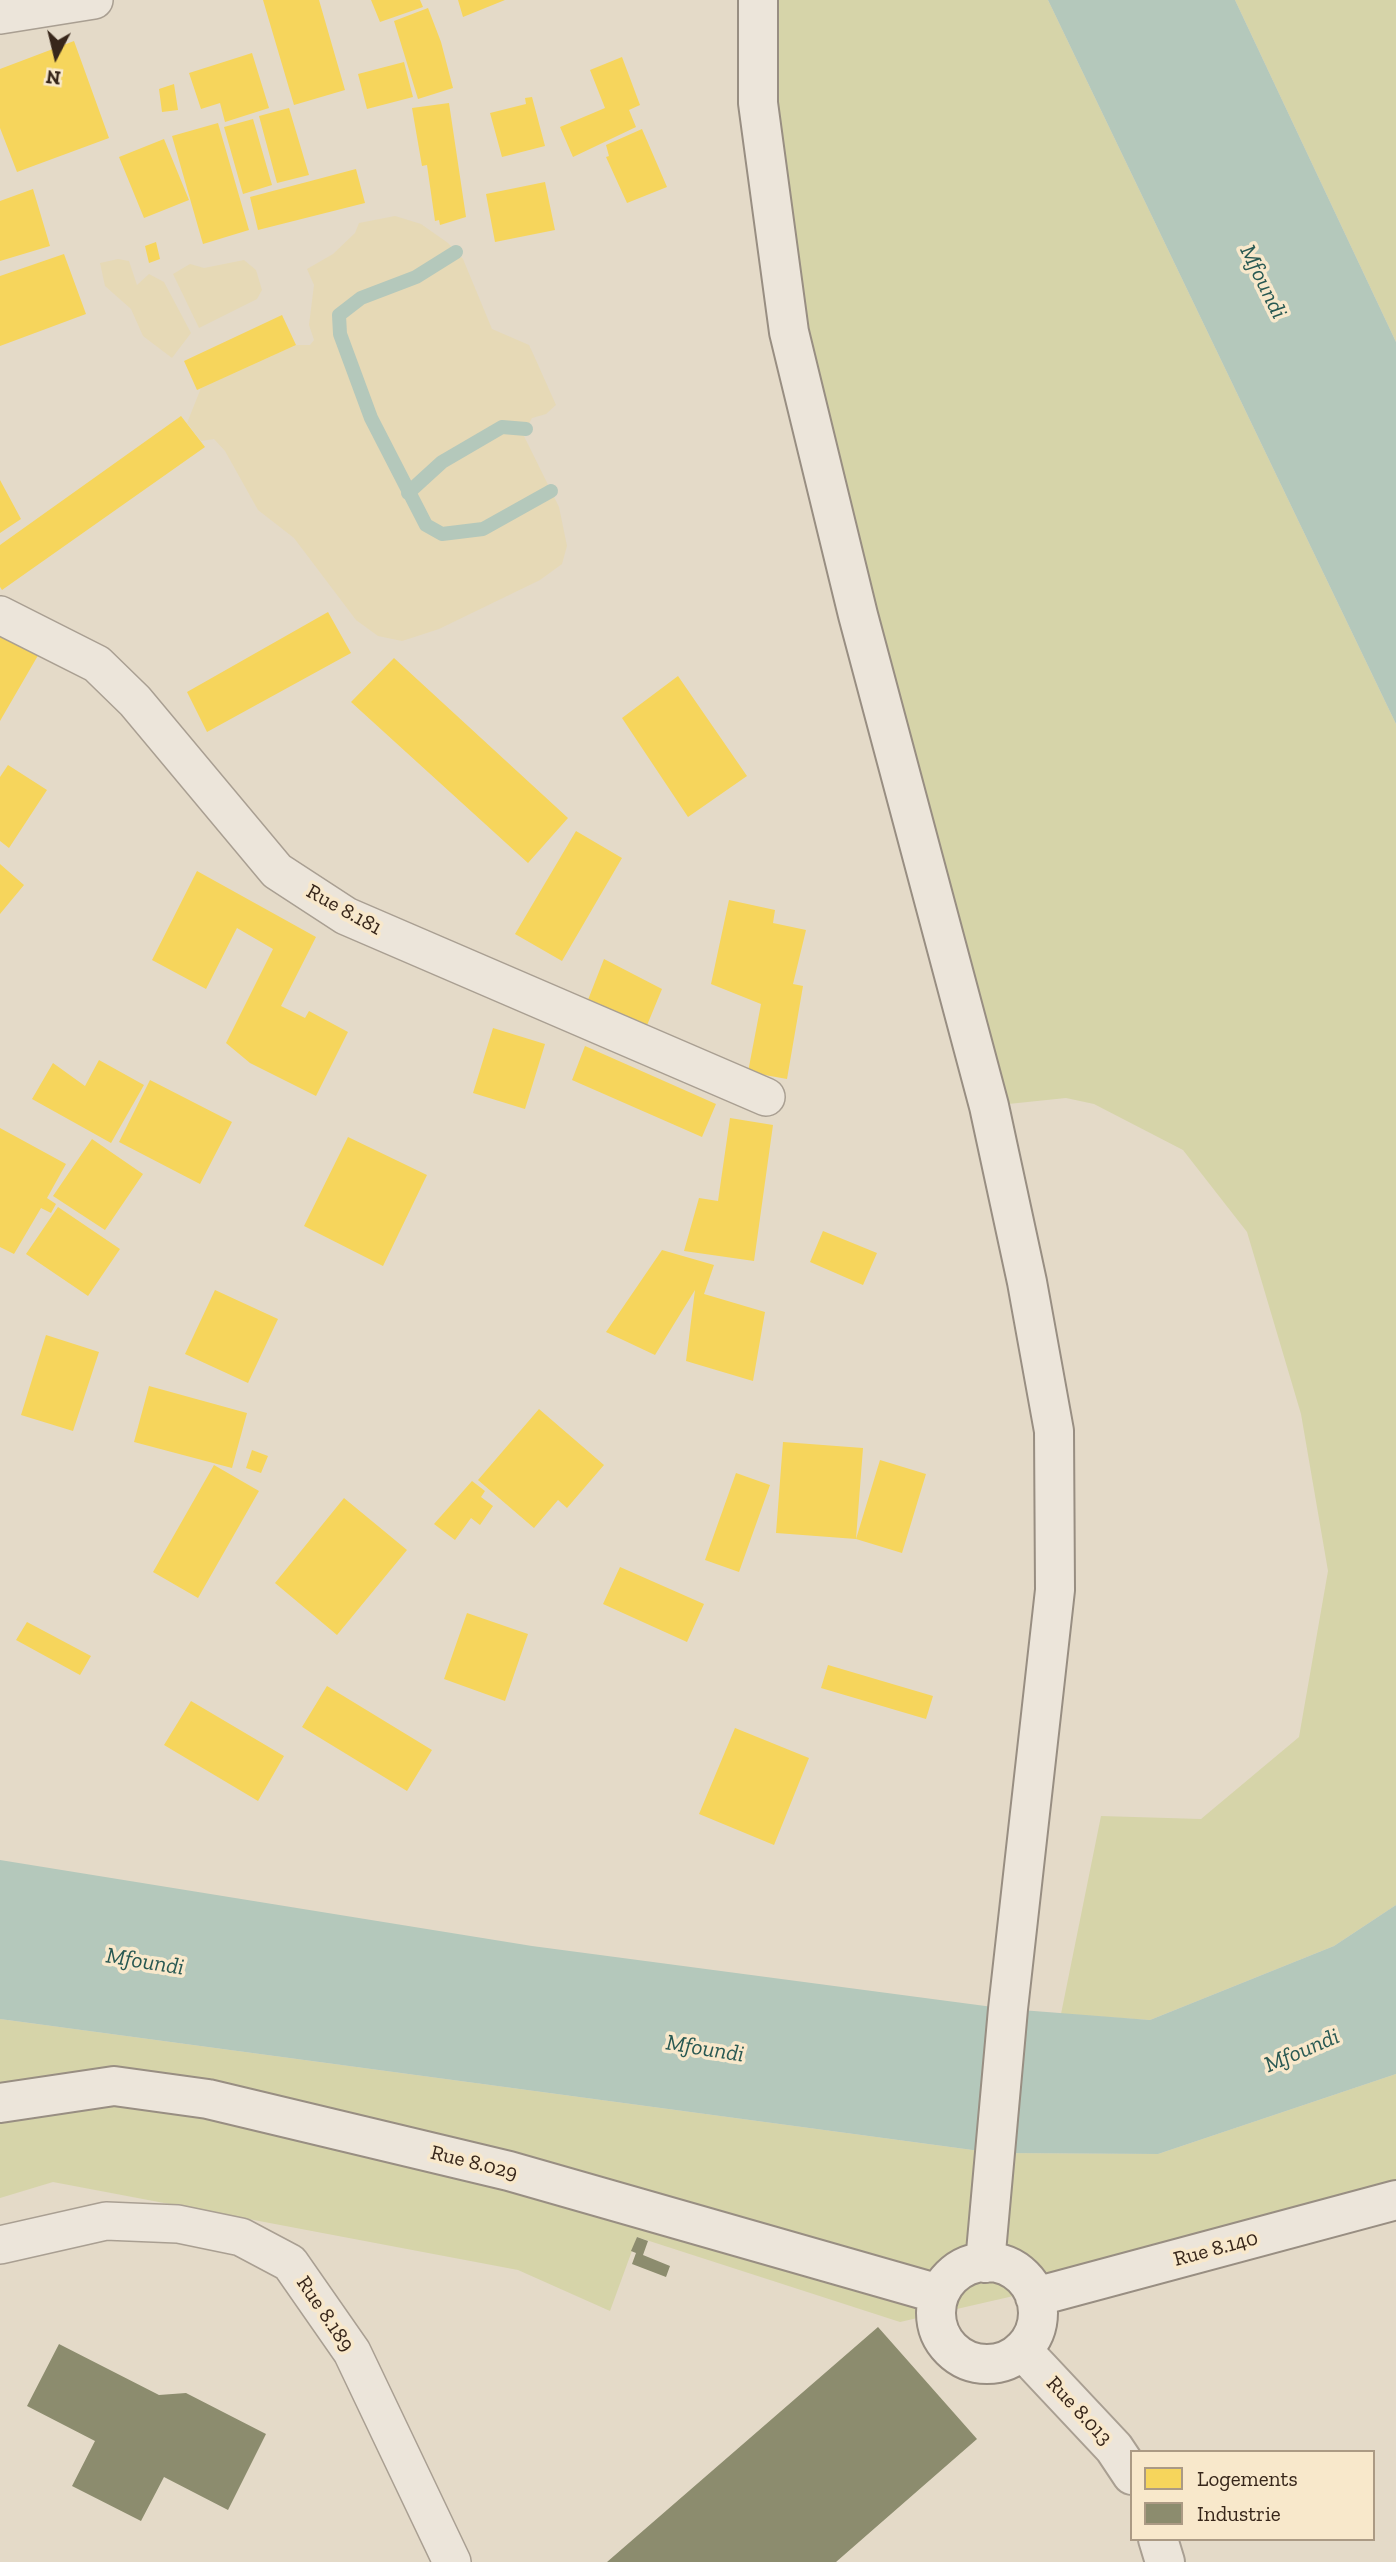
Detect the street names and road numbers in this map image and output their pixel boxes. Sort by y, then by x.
street label: Rue 8.181 [302,879,386,941]
street label: Rue 8.029 [428,2140,520,2186]
street label: Rue 8.140 [1171,2226,1261,2272]
street label: Rue 8.189 [291,2272,359,2356]
street label: Rue 8.013 [1041,2371,1117,2451]

